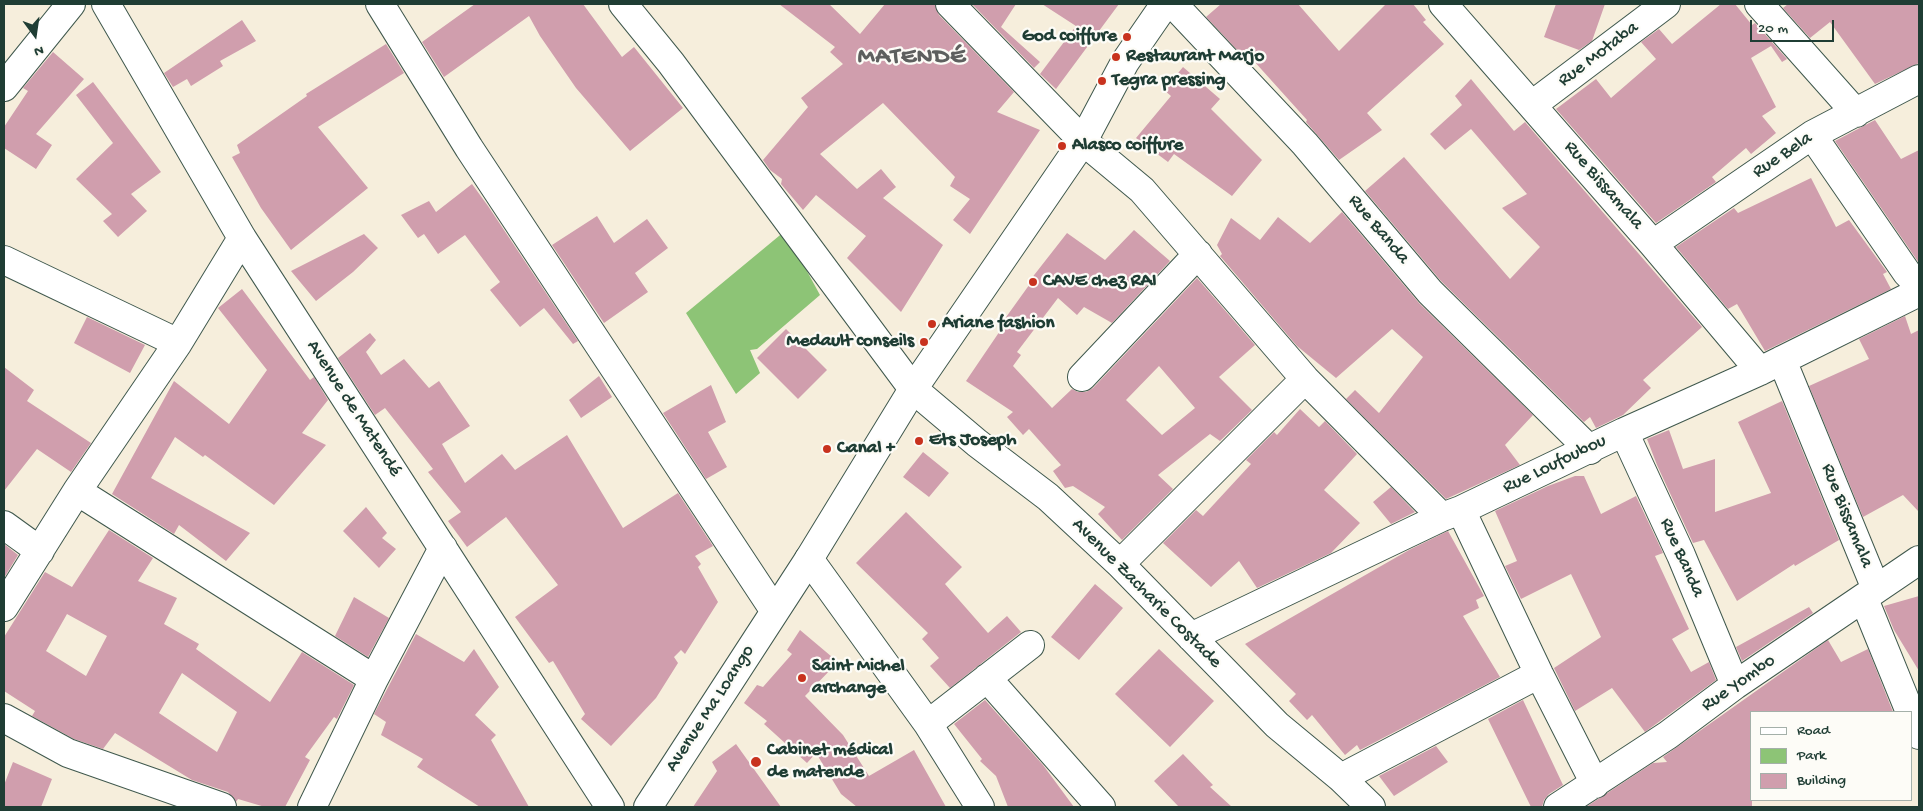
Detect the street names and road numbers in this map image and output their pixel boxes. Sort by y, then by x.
street label: Rue Motaba [1554,17,1644,93]
street label: Rue Bela [1749,128,1817,184]
street label: Rue Bissamala [1558,137,1648,235]
street label: Rue Banda [1342,190,1414,270]
street label: Avenue de Matendé [300,336,406,482]
street label: Rue Loufoubou [1500,430,1610,500]
street label: Rue Bissamala [1815,461,1877,571]
street label: Avenue Zacharie Costade [1066,514,1226,674]
street label: Rue Banda [1653,515,1709,601]
street label: Avenue Ma Loango [661,641,761,777]
street label: Rue Yombo [1698,650,1780,718]

